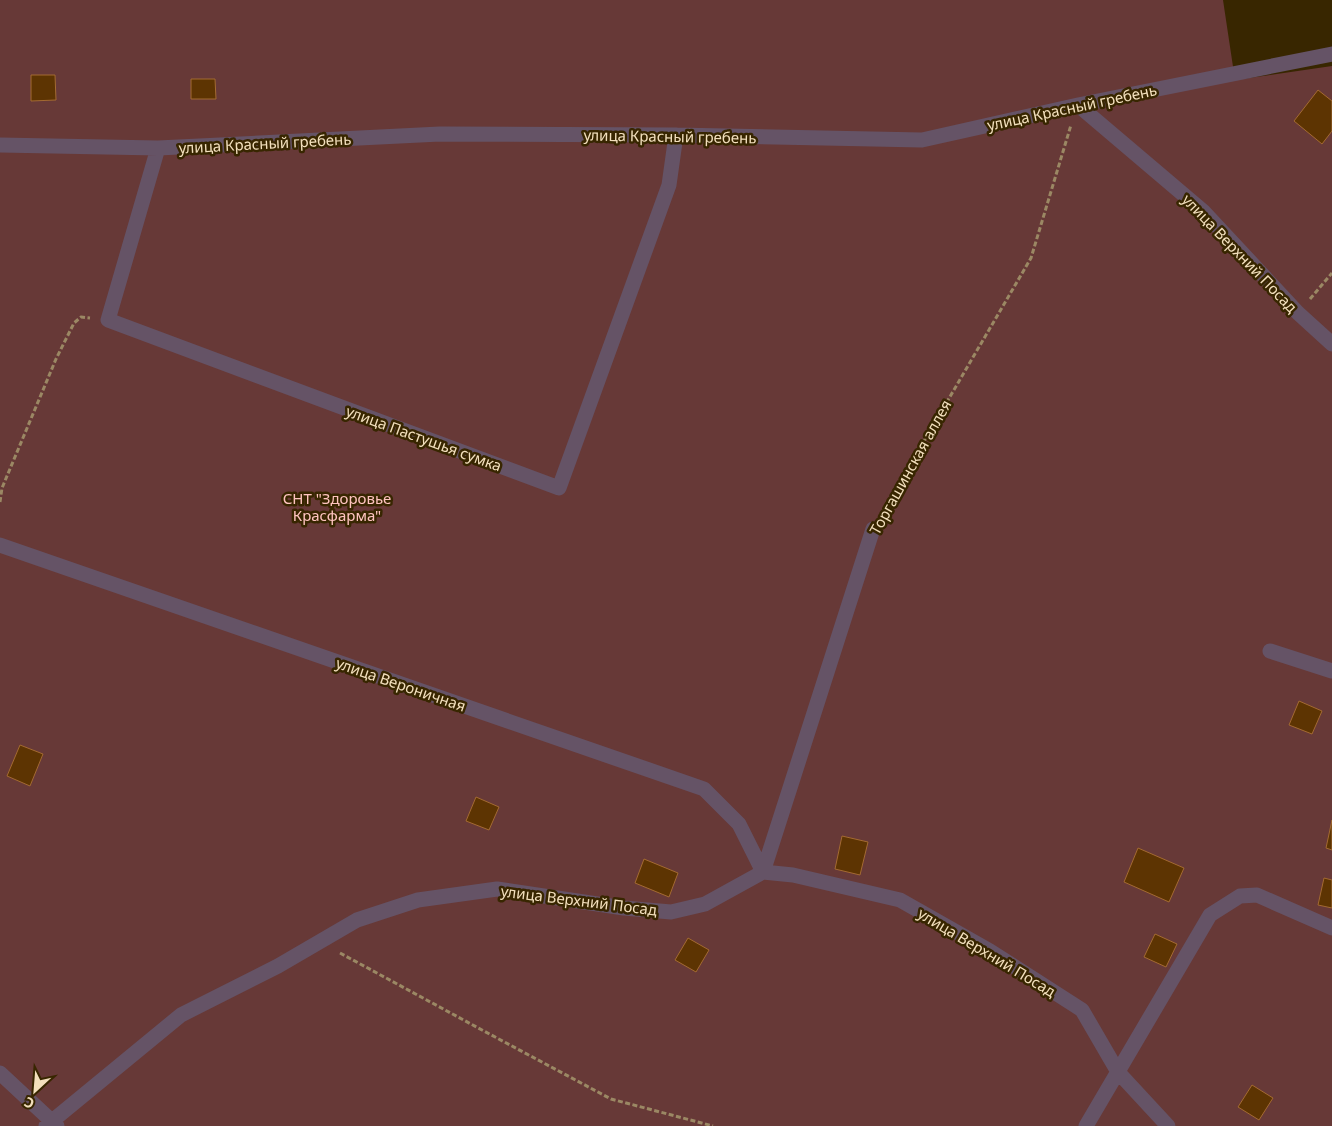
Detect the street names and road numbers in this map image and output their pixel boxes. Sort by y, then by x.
street label: улица Красный гребень [985,79,1159,135]
street label: улица Красный гребень [583,124,757,148]
street label: улица Красный гребень [178,128,352,158]
street label: улица Верхний Посад [1178,189,1302,317]
street label: Торгашинская аллея [865,396,955,538]
street label: улица Пастушья сумка [343,401,505,475]
street label: улица Вероничная [333,652,469,716]
street label: улица Верхний Посад [500,880,658,920]
street label: улица Верхний Посад [914,903,1060,1001]

